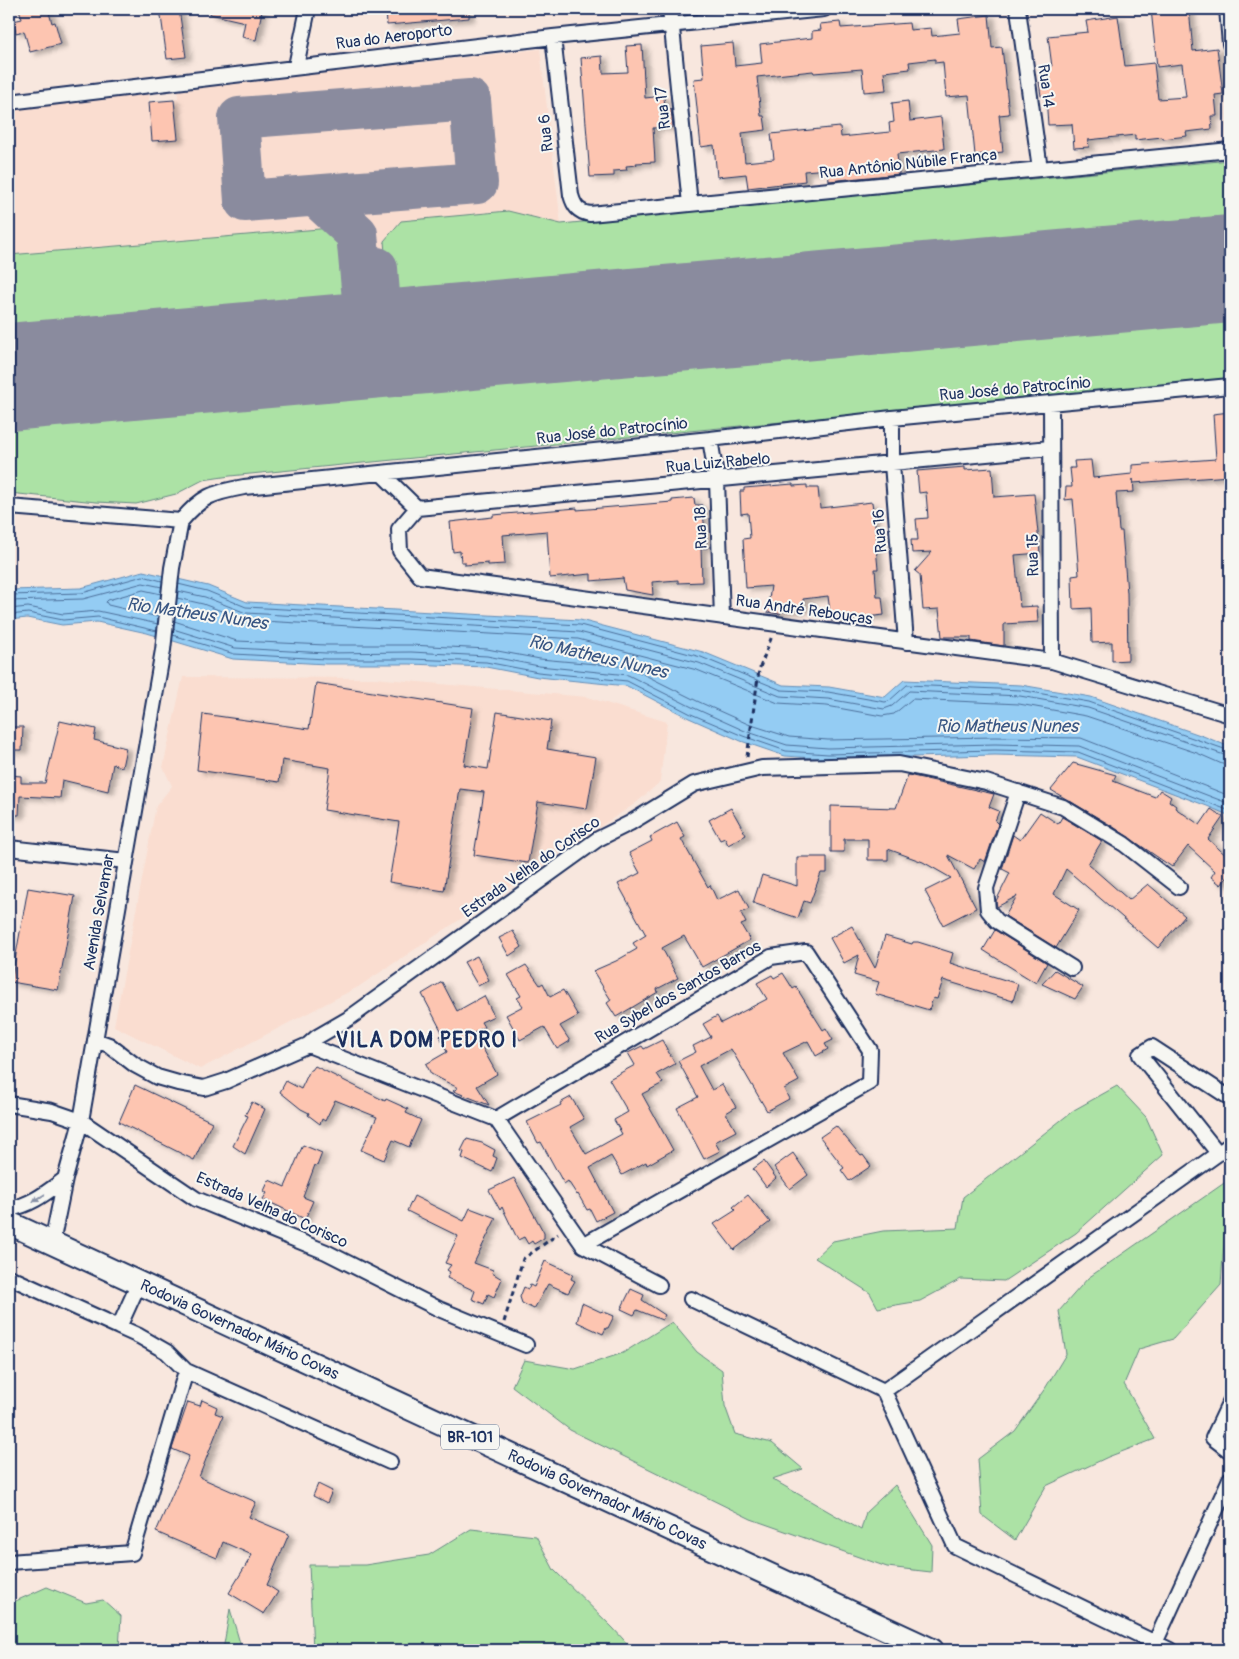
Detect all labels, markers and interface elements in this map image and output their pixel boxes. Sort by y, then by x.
street label: Rua do Aeroporto [335,20,454,54]
street label: Rua 14 [1033,63,1059,109]
street label: Rua 17 [651,85,675,130]
street label: Rua 6 [534,113,558,153]
street label: Rua Antônio Núbile França [818,145,998,183]
street label: Rua José do Patrocínio [938,372,1092,406]
street label: Rua José do Patrocínio [535,413,689,449]
street label: Rua Luiz Rabelo [665,448,771,478]
street label: Rua 18 [690,506,712,550]
street label: Rua 16 [868,508,892,554]
street label: Rua 15 [1023,533,1043,577]
street label: Rua André Rebouças [734,591,874,629]
water label: Rio Matheus Nunes [125,593,271,636]
water label: Rio Matheus Nunes [526,630,672,685]
water label: Rio Matheus Nunes [936,715,1080,738]
street label: Estrada Velha do Corisco [458,812,604,922]
street label: Avenida Selvamar [79,852,119,972]
street label: Rua Sybel dos Santos Barros [591,936,765,1048]
district label: VILA DOM PEDRO I [336,1027,518,1054]
street label: Estrada Velha do Corisco [193,1168,351,1253]
one-way arrow [32,1193,45,1202]
street label: Rodovia Governador Mário Covas [137,1275,342,1384]
road number: BR-101 [441,1424,499,1450]
street label: Rodovia Governador Mário Covas [505,1445,710,1554]

